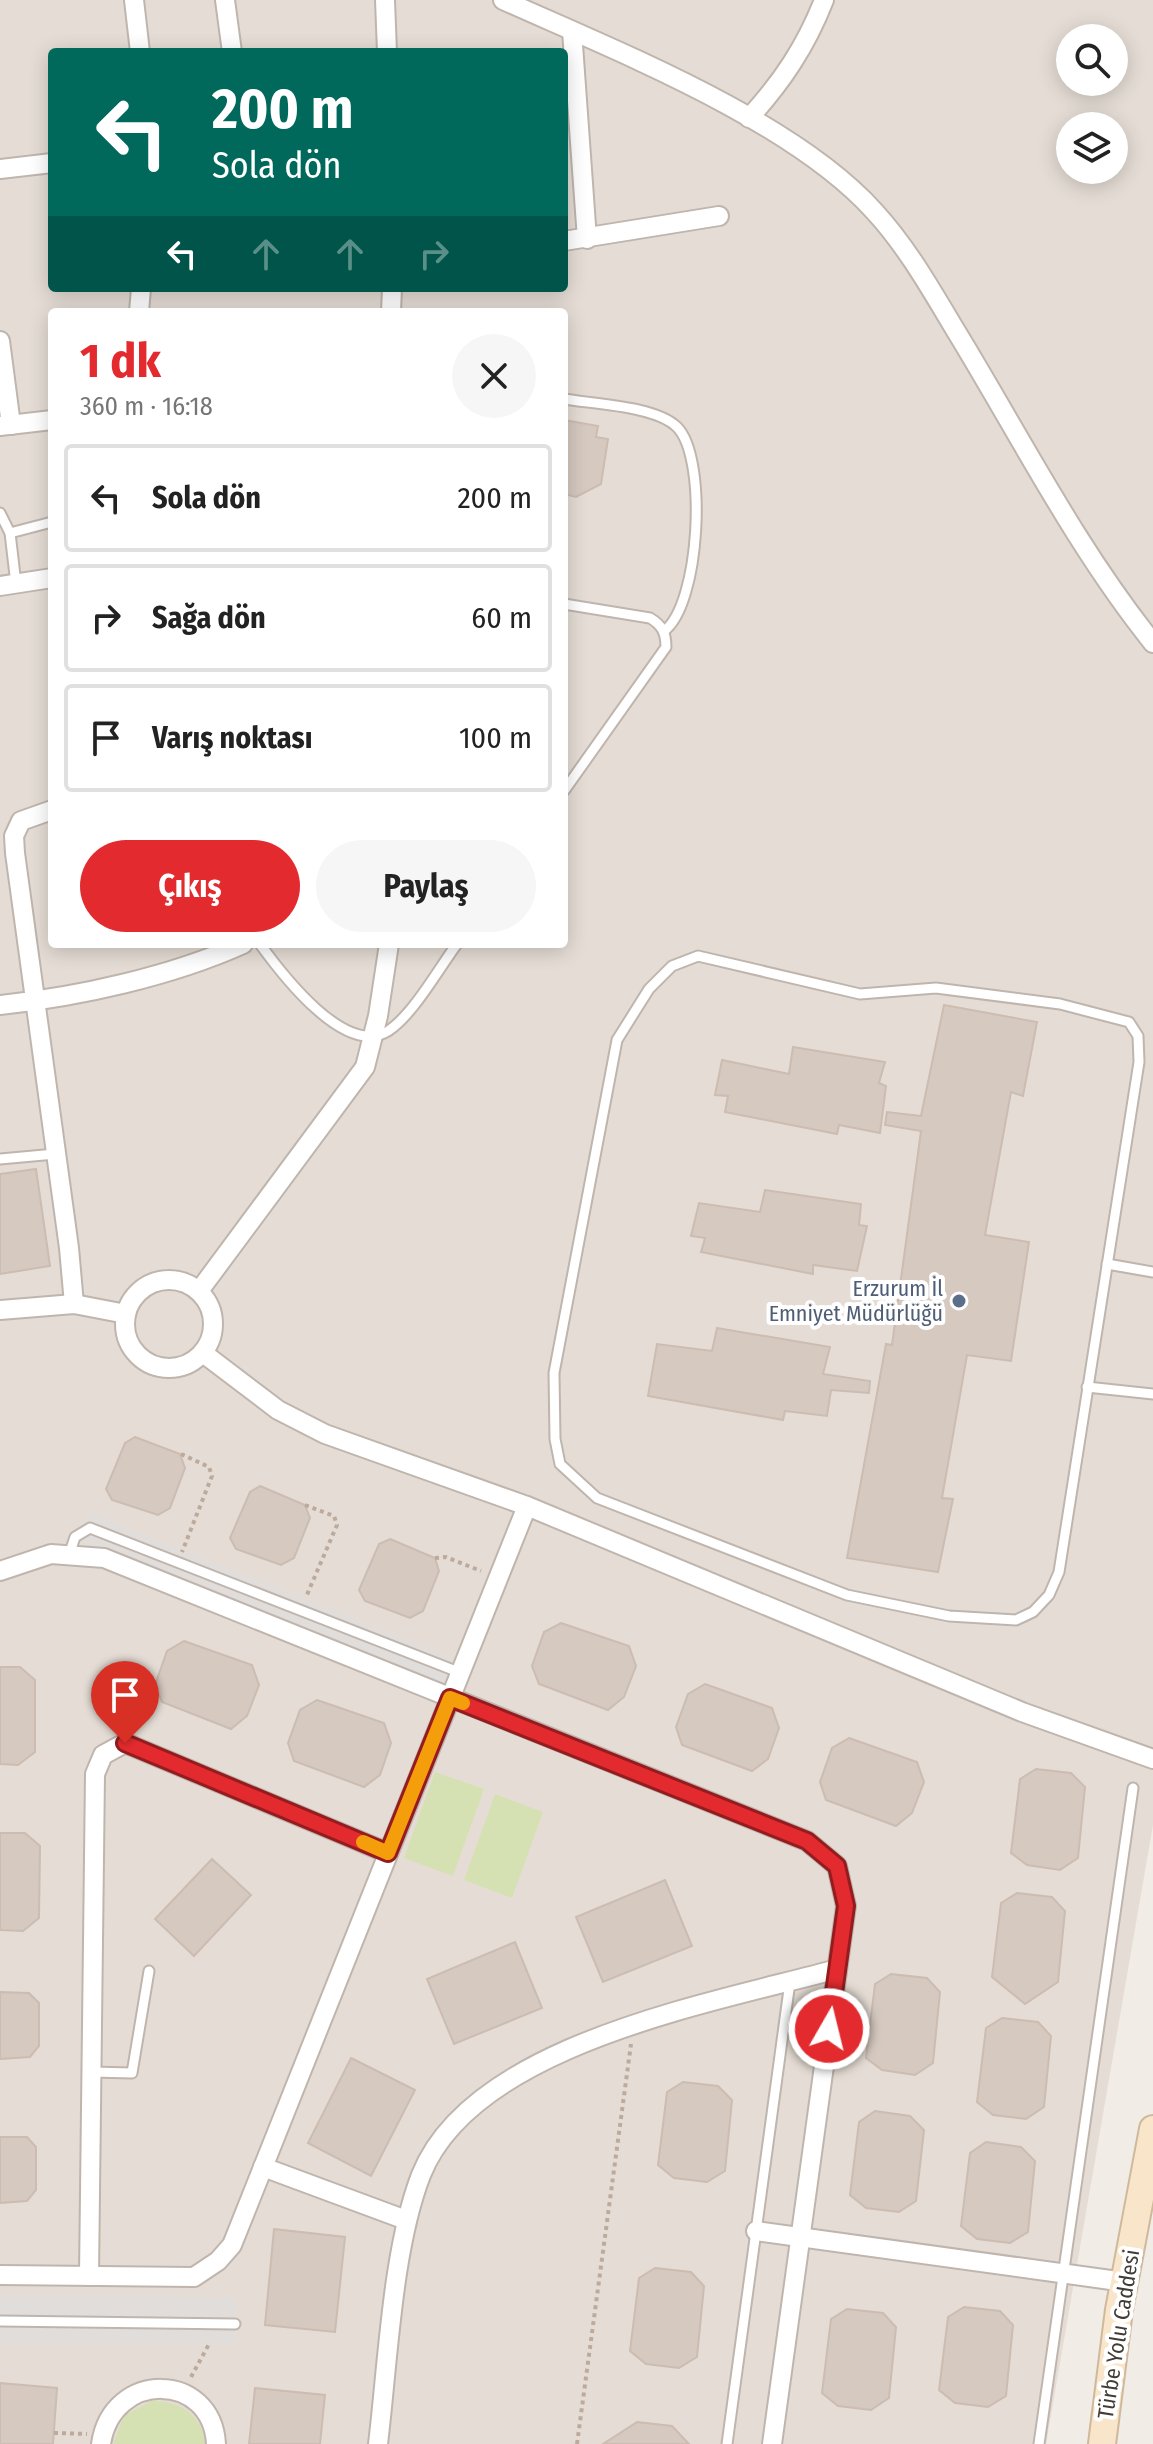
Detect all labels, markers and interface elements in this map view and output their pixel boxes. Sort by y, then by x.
map controls [1056,24,1128,184]
button: search [1056,24,1128,96]
text: 200 m [212,76,353,143]
icon: left [80,80,184,184]
button: layers [1056,112,1128,184]
text: Sola dön [212,144,341,188]
icon: left [160,232,204,276]
icon: ahead [244,232,288,276]
icon: ahead [328,232,372,276]
icon: right [412,232,456,276]
text: 1 dk [80,332,161,390]
button: close [452,334,536,418]
text: 360 m · 16:18 [80,391,213,422]
icon: left [84,476,128,520]
text: Sola dön [152,480,261,516]
text: 200 m [457,480,532,516]
icon: right [84,596,128,640]
text: Sağa dön [152,600,266,636]
text: 60 m [471,600,532,636]
icon: arrive [84,716,128,760]
text: Varış noktası [152,720,313,756]
text: 100 m [459,720,532,756]
button: Çıkış [80,840,300,932]
button: Paylaş [316,840,536,932]
place label: Erzurum İl Emniyet Müdürlüğü [769,1275,943,1327]
marker: Erzurum İl Emniyet Müdürlüğü [950,1292,968,1310]
pin [91,1661,159,1743]
icon: arrive [103,1673,147,1717]
position arrow [787,1987,871,2071]
street label: Türbe Yolu Caddesi [1092,2247,1145,2421]

